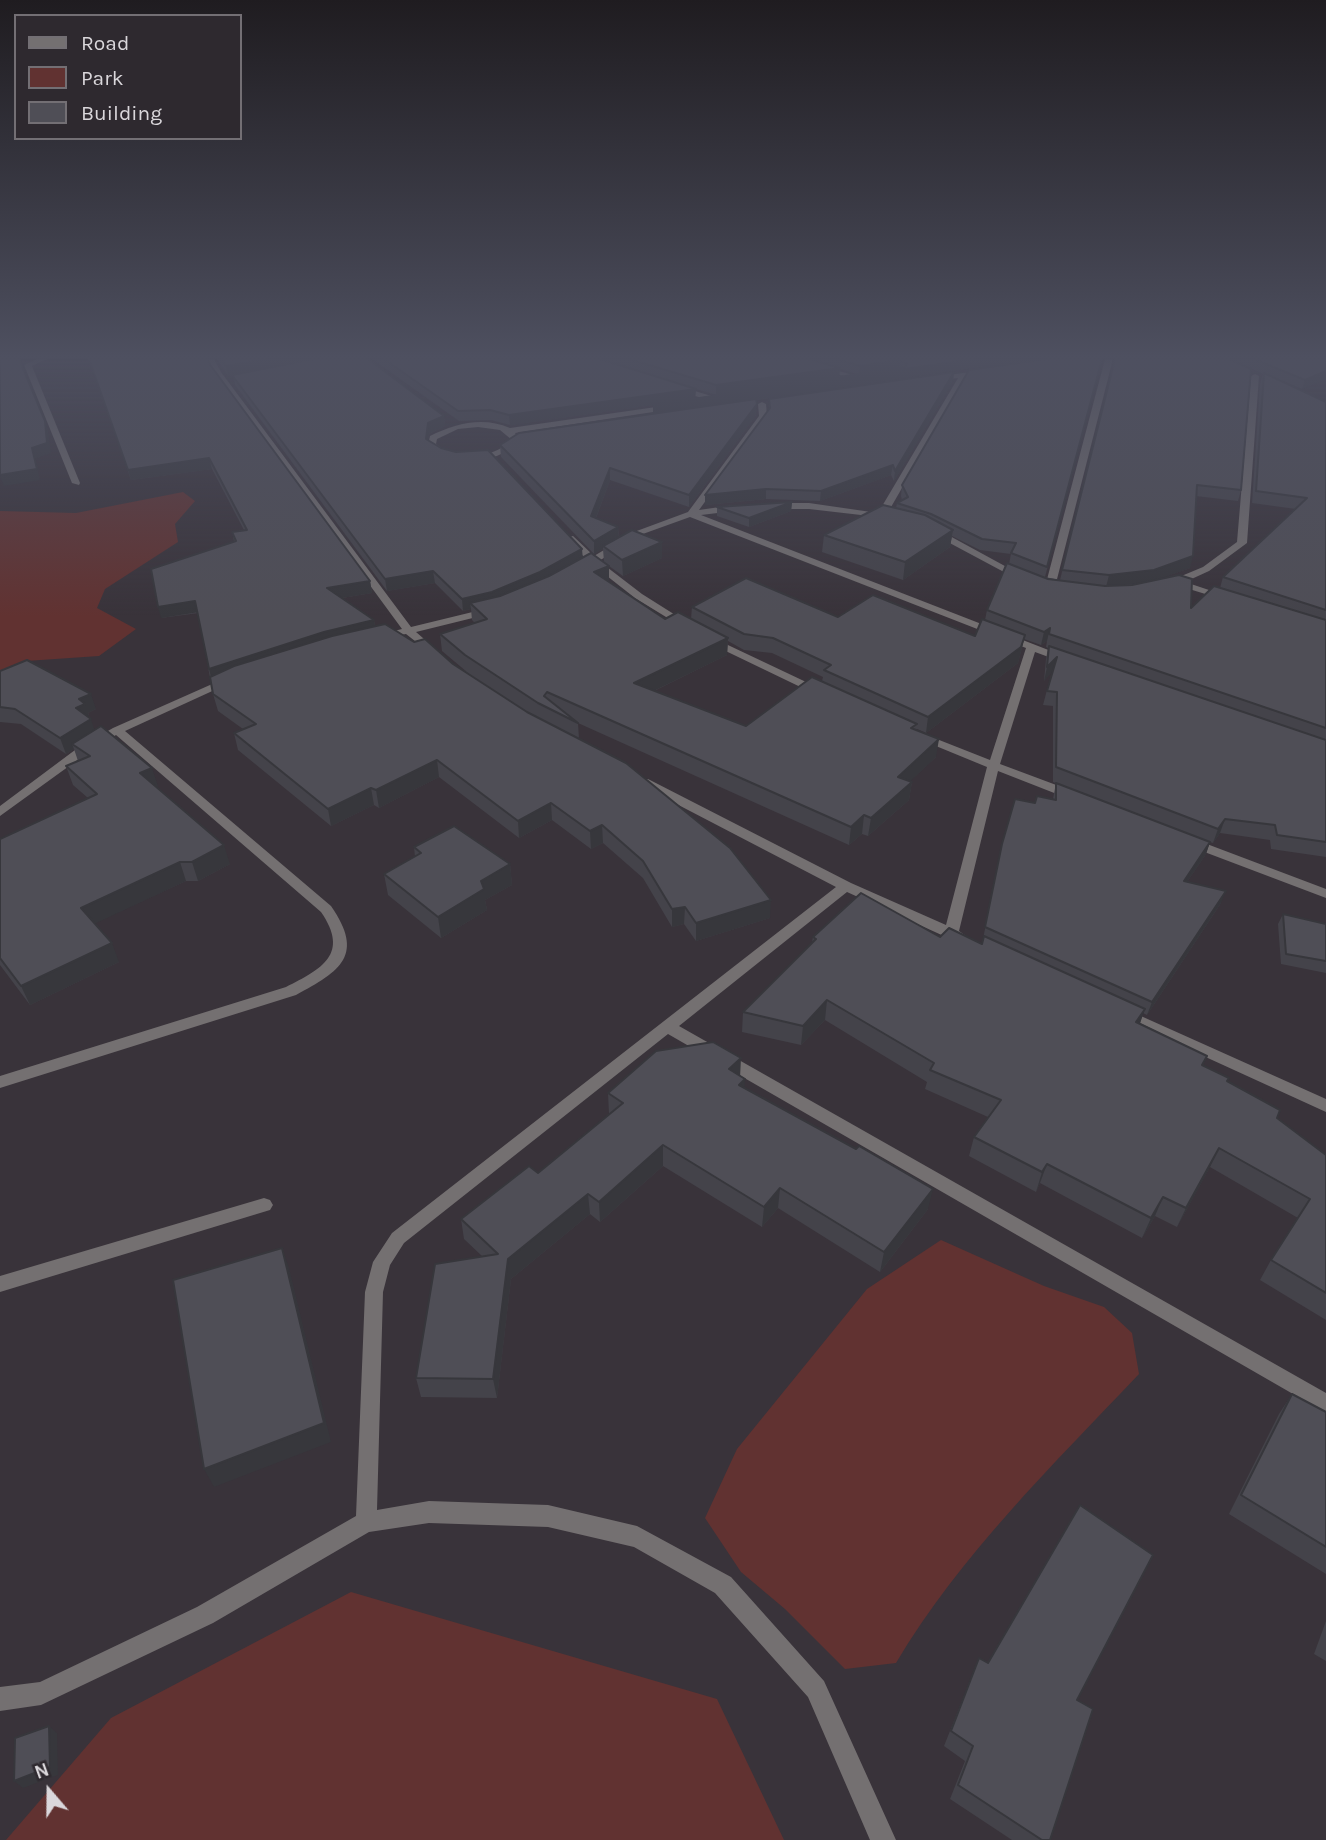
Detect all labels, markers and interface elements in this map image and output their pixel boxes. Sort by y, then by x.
legend [14,14,242,140]
text: Road [81,31,129,55]
text: Park [81,66,124,90]
text: Building [81,101,162,125]
north arrow [14,1756,84,1826]
text: N [32,1759,52,1784]

